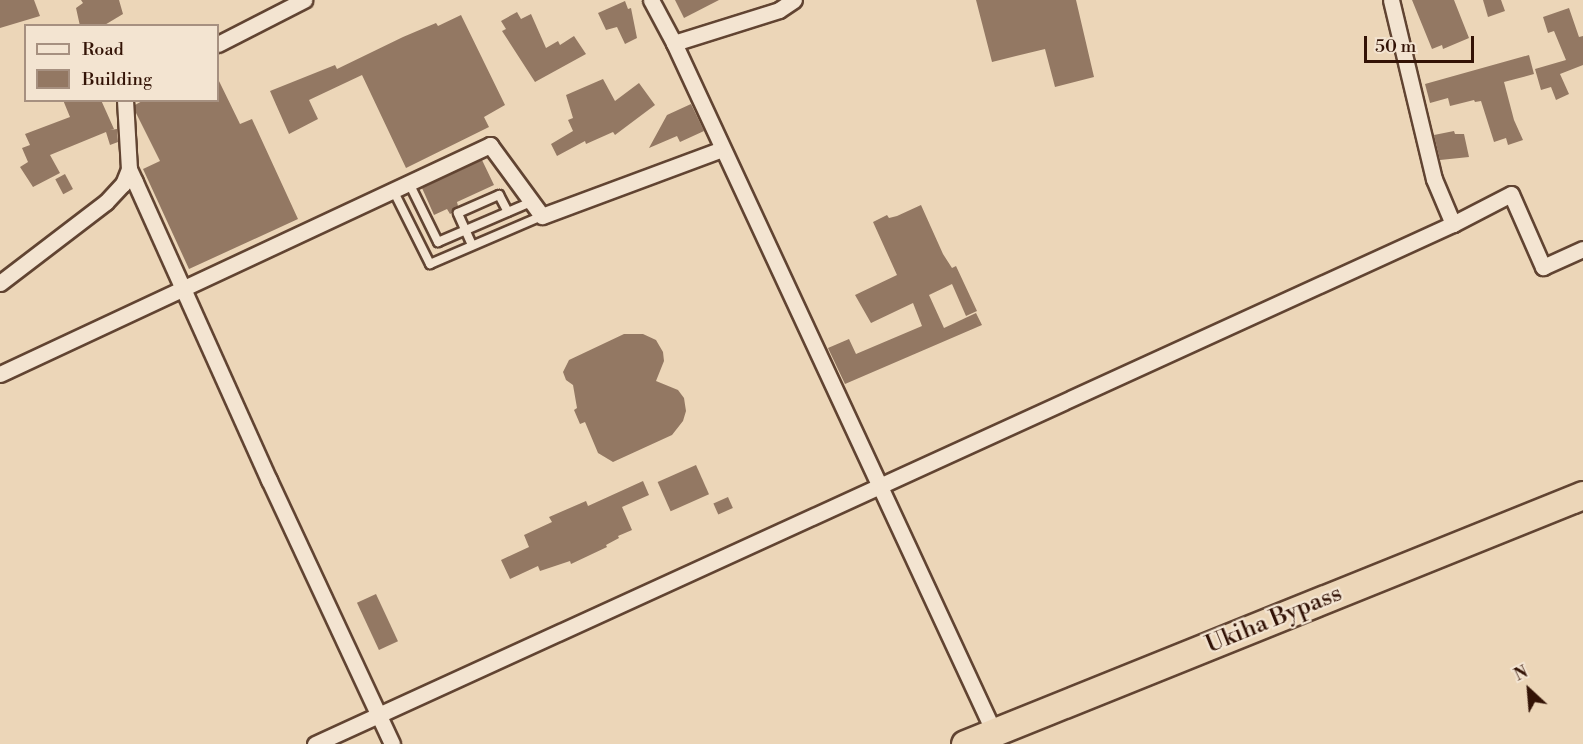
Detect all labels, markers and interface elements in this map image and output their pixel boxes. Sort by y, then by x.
legend [24,24,219,102]
scale bar [1367,24,1476,62]
text: 50 m [1375,35,1416,58]
text: Road [82,38,124,61]
text: Building [82,68,152,91]
street label: Ukiha Bypass [1202,580,1346,660]
north arrow [1499,660,1559,720]
text: N [1511,662,1531,686]

